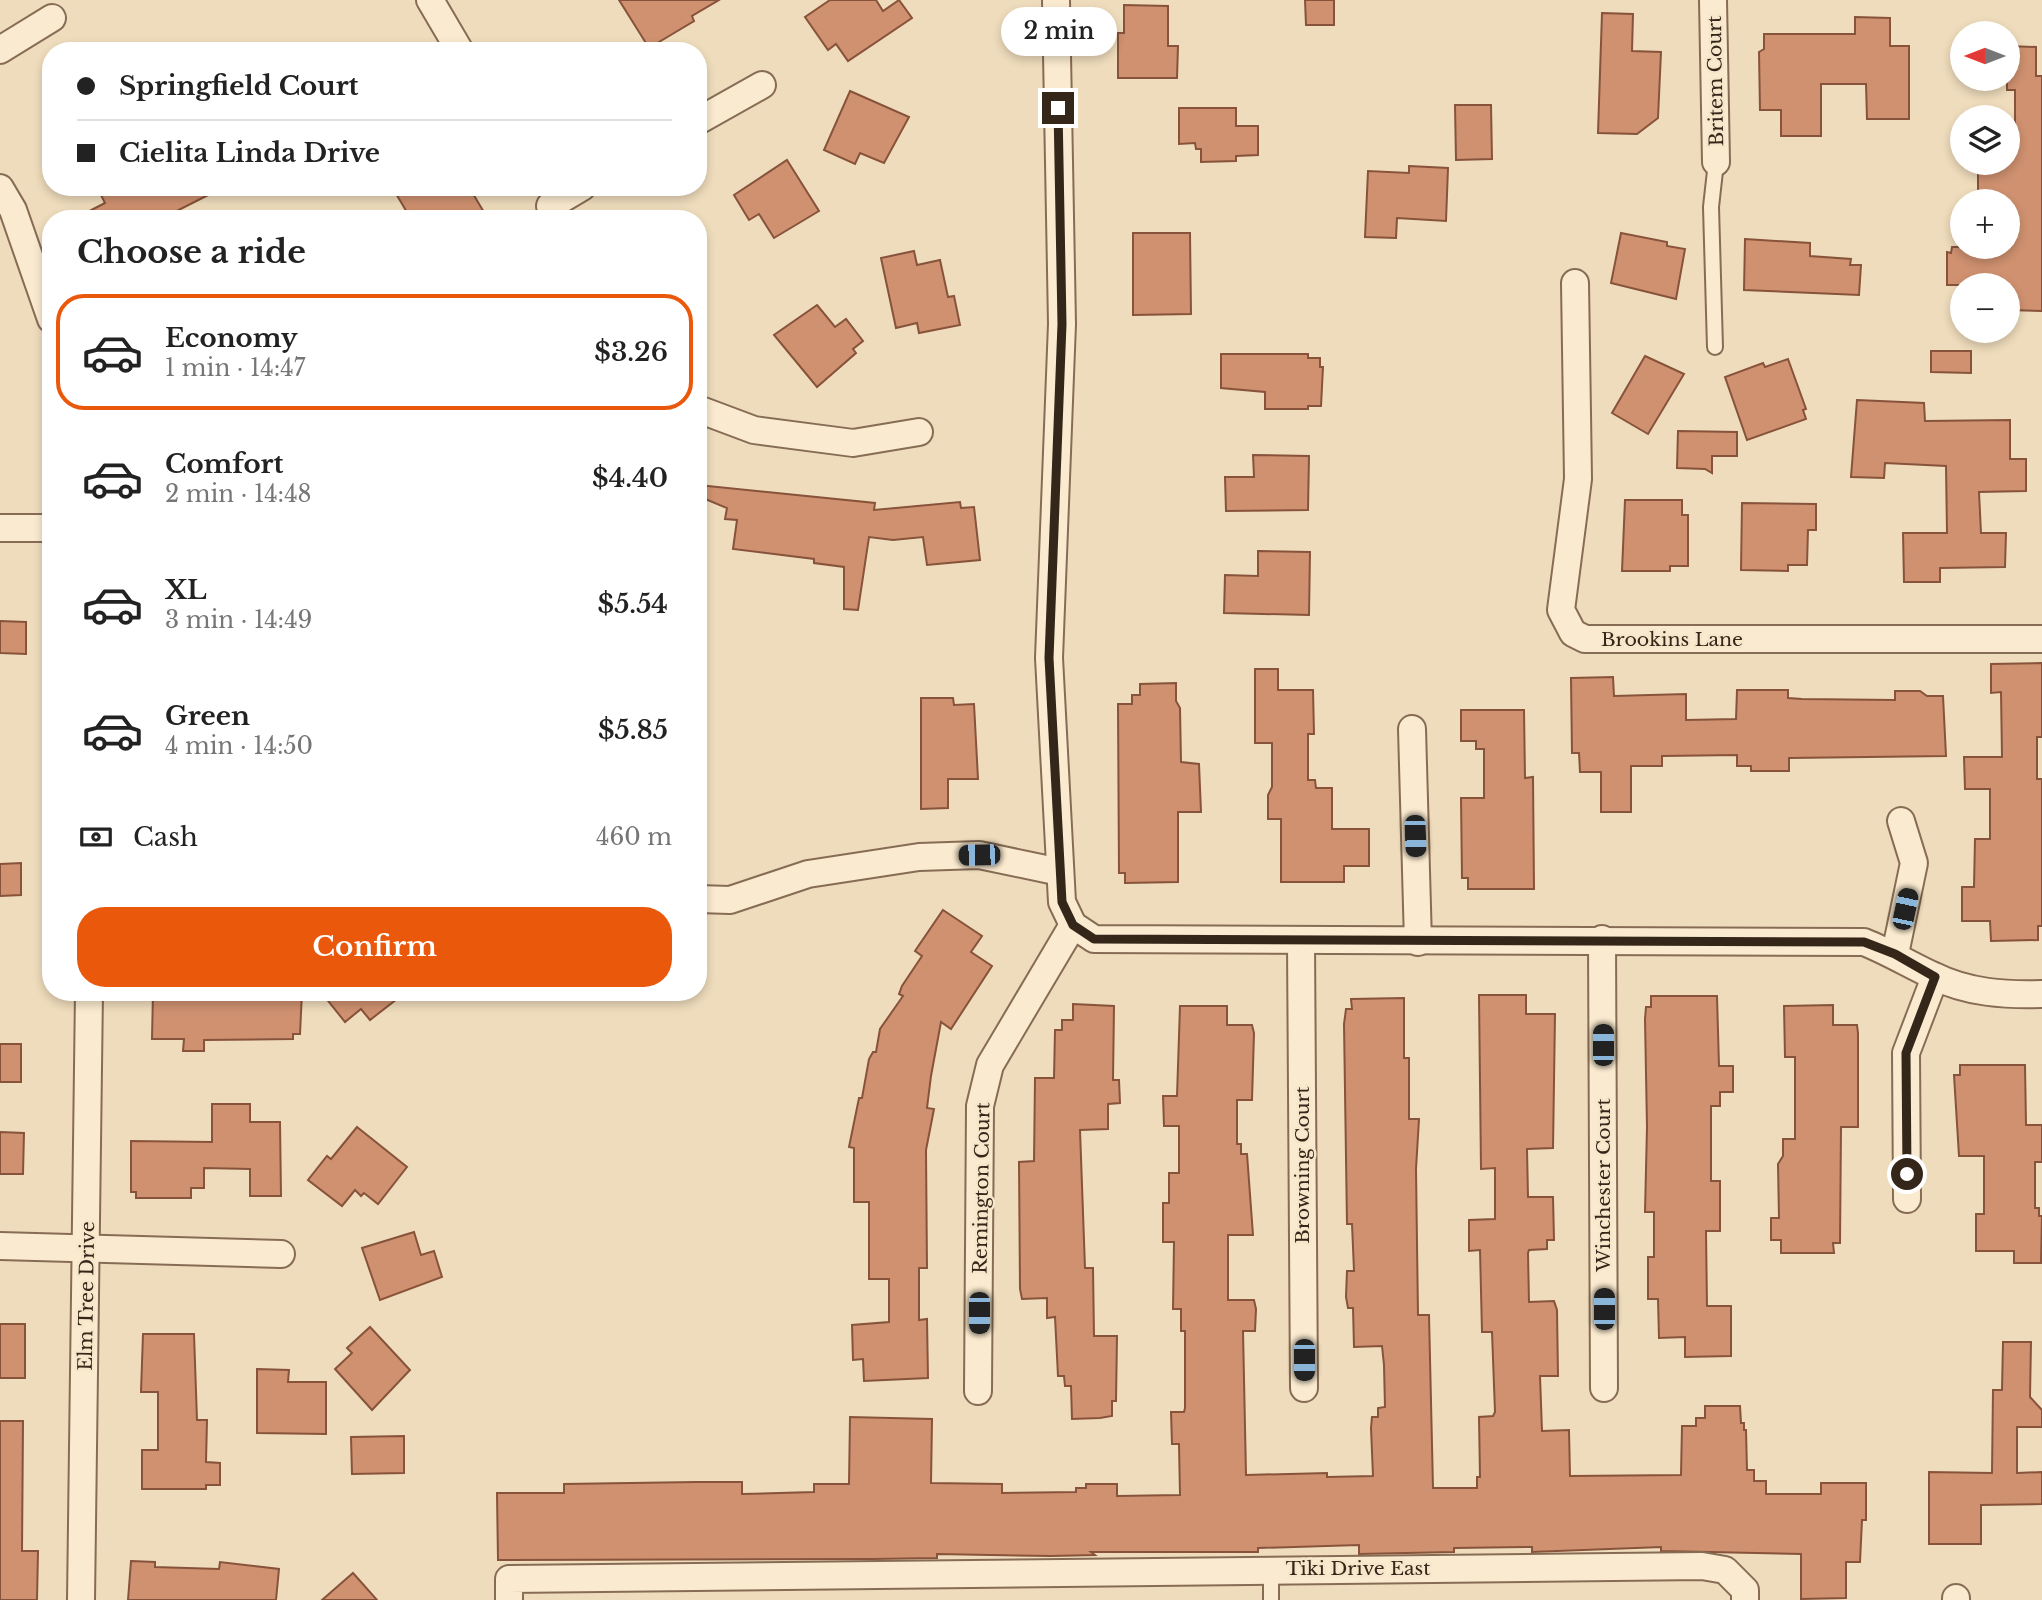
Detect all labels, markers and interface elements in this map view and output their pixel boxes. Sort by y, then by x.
callout: 2 min [1000,7,1116,56]
street label: Britem Court [1703,15,1728,147]
text: 2 min [1024,17,1094,45]
north arrow [1950,21,2020,91]
map controls [1950,21,2020,343]
text: Springfield Court [119,70,359,102]
route end [1042,92,1074,124]
button: layers [1950,105,2020,175]
text: Cielita Linda Drive [119,137,380,169]
button: + [1950,189,2020,259]
text: Choose a ride [77,232,306,272]
button: − [1950,273,2020,343]
icon: car [81,321,144,384]
text: Economy [165,322,298,354]
text: $3.26 [594,336,668,368]
text: 1 min · 14:47 [165,354,305,382]
icon: car [81,447,144,510]
text: Comfort [165,448,283,480]
text: $4.40 [592,462,668,494]
text: 2 min · 14:48 [165,480,312,508]
icon: car [81,573,144,636]
text: XL [165,574,207,606]
text: $5.54 [598,588,668,620]
text: 3 min · 14:49 [165,606,312,634]
street label: Brookins Lane [1601,628,1743,651]
icon: car [81,699,144,762]
text: Green [165,700,250,732]
text: $5.85 [598,714,668,746]
text: 4 min · 14:50 [165,732,313,760]
car [1404,815,1427,857]
icon: cash [77,818,115,856]
text: Cash [133,821,198,853]
text: 460 m [596,823,672,851]
car [958,844,1001,866]
car [1891,886,1920,932]
button: Confirm [77,907,672,987]
car [1593,1024,1614,1066]
street label: Browning Court [1291,1085,1314,1244]
street label: Winchester Court [1592,1098,1615,1273]
street label: Remington Court [969,1101,995,1274]
route start [1891,1158,1923,1190]
street label: Elm Tree Drive [74,1221,99,1371]
car [1594,1288,1615,1330]
car [969,1292,990,1334]
car [1294,1339,1315,1381]
street label: Tiki Drive East [1286,1557,1431,1580]

